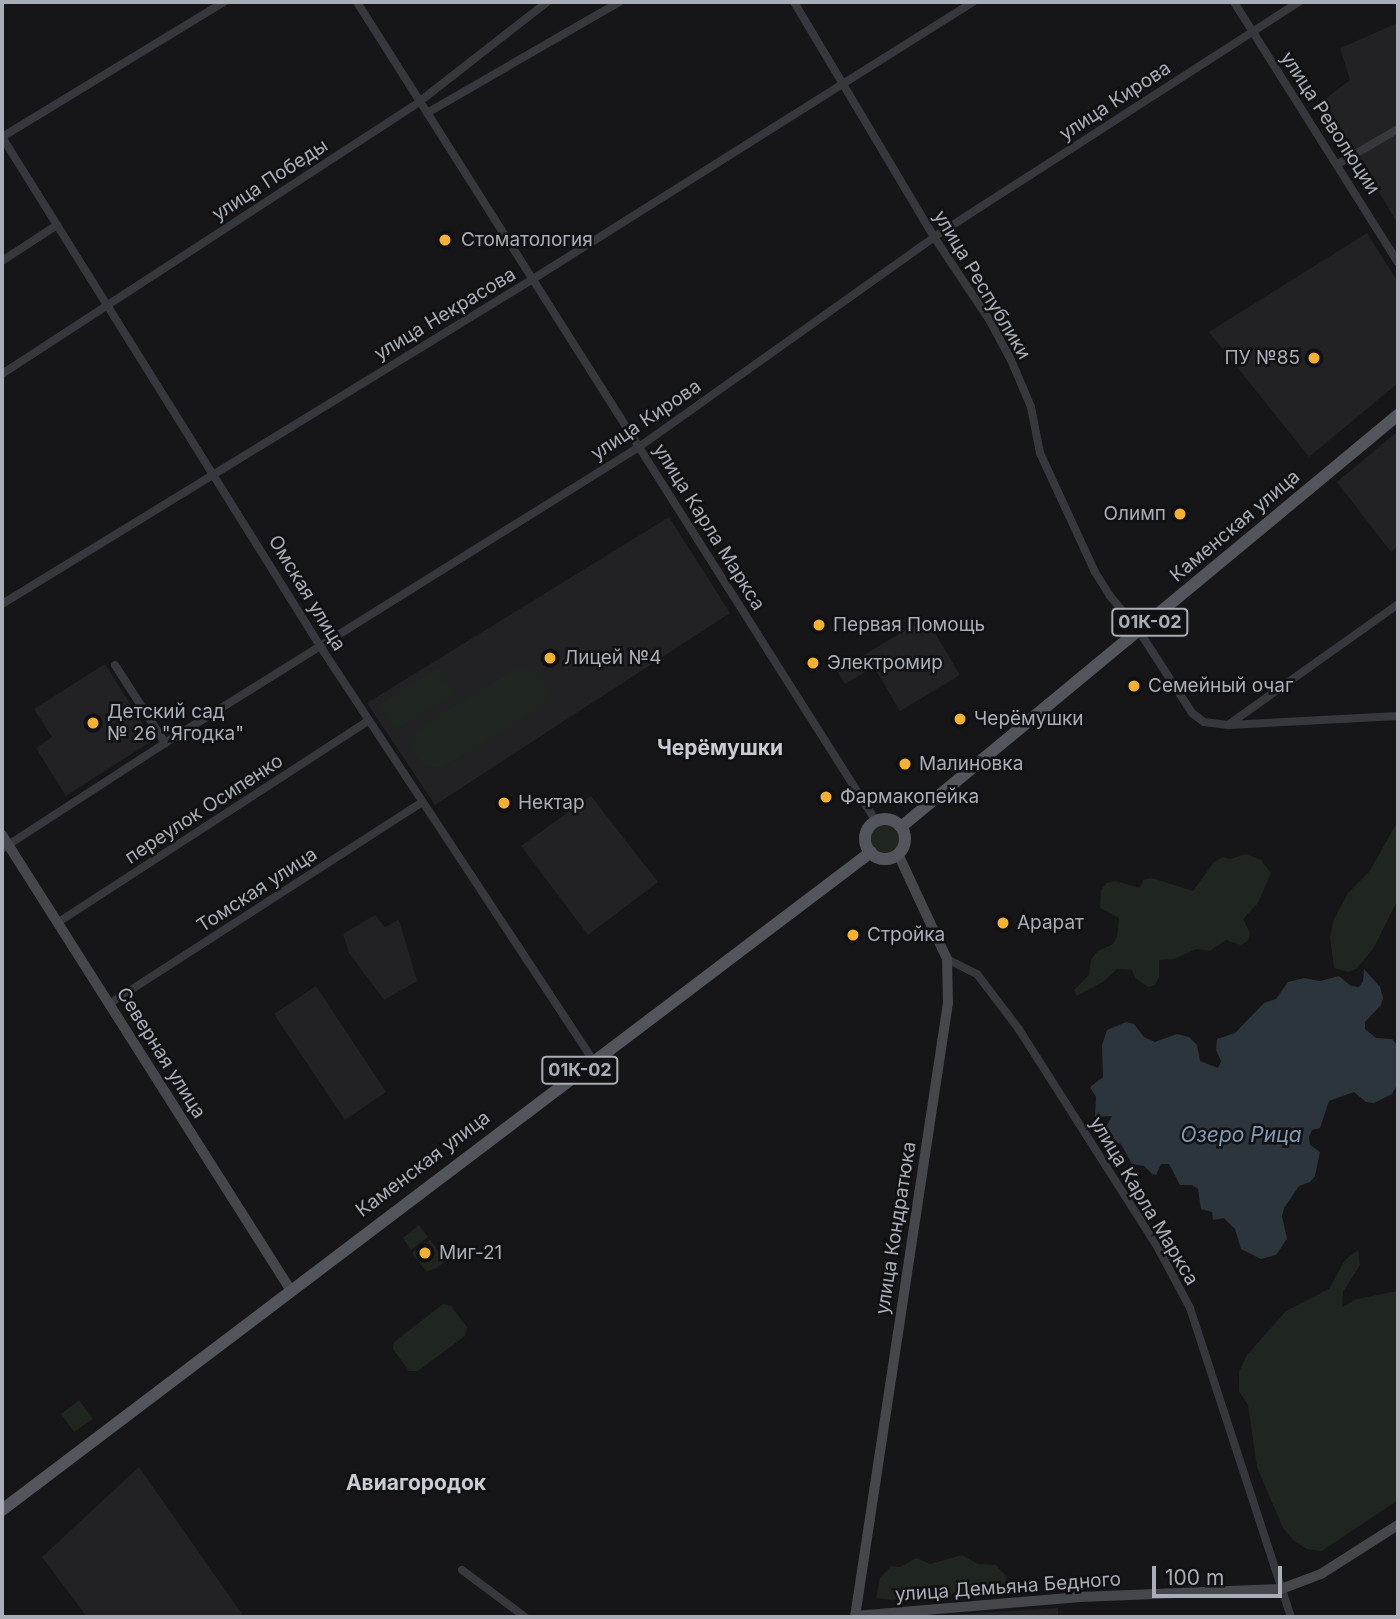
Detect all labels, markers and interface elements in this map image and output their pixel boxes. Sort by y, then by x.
street label: улица Революции [1275,47,1385,199]
street label: улица Кирова [1055,57,1175,145]
street label: улица Победы [208,134,332,226]
street label: улица Республики [928,206,1036,364]
place label: Стоматология [461,229,593,251]
marker: Стоматология [435,230,455,250]
street label: улица Некрасова [370,263,520,365]
place label: ПУ №85 [1225,347,1300,369]
marker: ПУ №85 [1306,350,1322,366]
street label: улица Кирова [587,375,705,465]
street label: улица Карла Маркса [648,439,770,615]
street label: Каменская улица [1166,465,1304,587]
place label: Олимп [1104,503,1166,525]
marker: Олимп [1172,506,1188,522]
street label: Омская улица [264,531,350,655]
road number: 01К-02 [1110,608,1190,636]
place label: Первая Помощь [833,614,985,636]
marker: Первая Помощь [811,617,827,633]
place label: Лицей №4 [564,647,661,669]
marker: Лицей №4 [542,650,558,666]
place label: Электромир [827,652,943,674]
marker: Электромир [805,655,821,671]
place label: Семейный очаг [1148,675,1293,697]
marker: Семейный очаг [1126,678,1142,694]
place label: Детский сад № 26 "Ягодка" [107,701,244,745]
place label: Черёмушки [974,708,1084,730]
marker: Черёмушки [952,711,968,727]
marker: Детский сад № 26 "Ягодка" [85,715,101,731]
district label: Черёмушки [657,735,783,761]
street label: переулок Осипенко [121,749,287,869]
place label: Малиновка [919,753,1023,775]
marker: Малиновка [897,756,913,772]
place label: Фармакопейка [840,786,979,808]
marker: Фармакопейка [818,789,834,805]
place label: Нектар [518,792,585,814]
marker: Нектар [496,795,512,811]
street label: Томская улица [193,843,321,937]
place label: Арарат [1017,912,1084,934]
marker: Арарат [995,915,1011,931]
place label: Стройка [867,924,945,946]
marker: Стройка [845,927,861,943]
street label: Северная улица [112,983,210,1123]
road number: 01К-02 [540,1056,620,1084]
street label: Каменская улица [351,1106,495,1222]
street label: улица Карла Маркса [1085,1113,1203,1289]
water label: Озеро Рица [1180,1122,1302,1148]
street label: улица Кондратюка [871,1140,921,1316]
place label: Миг-21 [439,1242,502,1264]
marker: Миг-21 [417,1245,433,1261]
district label: Авиагородок [346,1470,486,1496]
scale bar [1155,1552,1284,1596]
text: 100 m [1165,1565,1224,1590]
street label: улица Демьяна Бедного [894,1568,1122,1606]

